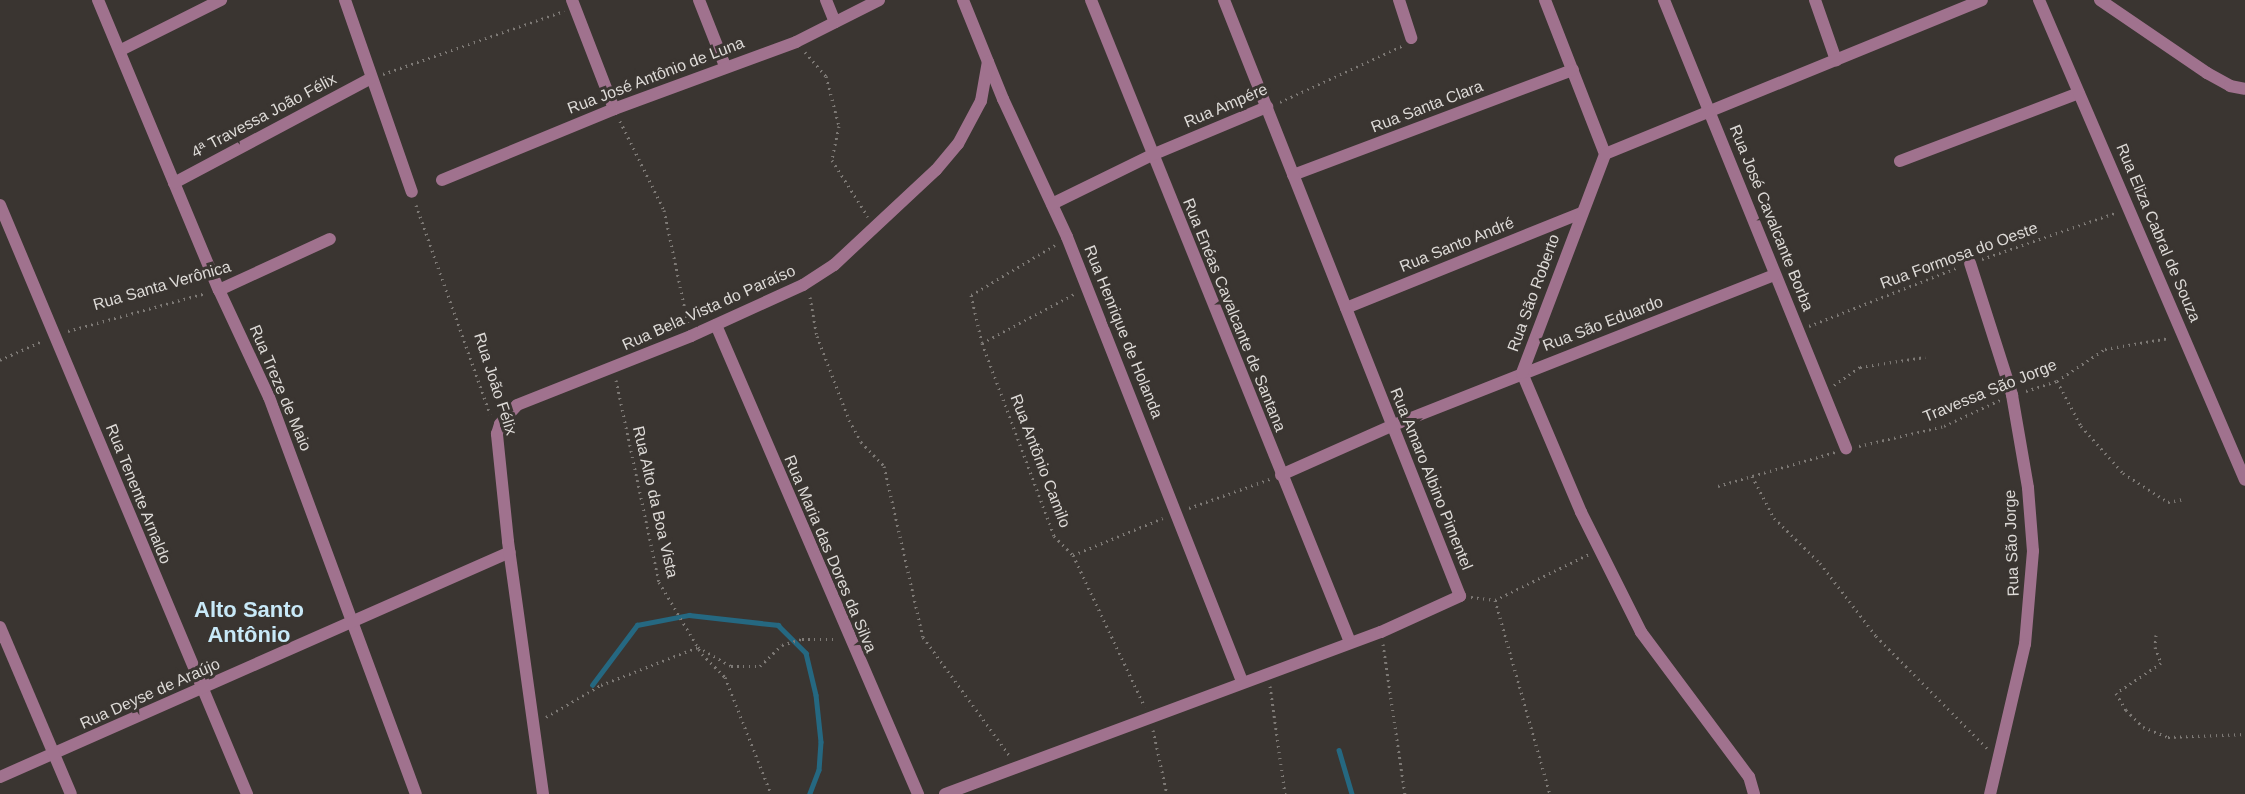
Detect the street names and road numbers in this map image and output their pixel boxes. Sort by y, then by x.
street label: Rua José Antônio de Luna [565,33,747,119]
street label: 4ª Travessa João Félix [188,70,340,162]
street label: Rua Santa Clara [1368,77,1486,137]
street label: Rua Ampére [1181,80,1271,132]
street label: Rua José Cavalcante Borba [1725,122,1817,314]
street label: Rua Eliza Cabral de Souza [2112,141,2204,325]
street label: Rua Enéas Cavalcante de Santana [1178,196,1290,434]
street label: Rua Santo André [1396,213,1518,277]
street label: Rua Formosa do Oeste [1878,219,2040,293]
street label: Rua São Roberto [1504,232,1564,354]
street label: Rua Henrique de Holanda [1079,243,1167,421]
street label: Rua Santa Verônica [91,257,233,315]
street label: Rua Bela Vista do Paraíso [620,261,798,355]
street label: Rua São Eduardo [1540,292,1666,356]
street label: Rua Treze de Maio [245,322,315,454]
street label: Rua João Félix [469,330,521,438]
street label: Travessa São Jorge [1920,355,2060,427]
street label: Rua Amaro Albino Pimentel [1385,384,1477,574]
street label: Rua Antônio Camilo [1006,391,1074,531]
street label: Rua Tenente Arnaldo [101,421,175,567]
street label: Rua Alto da Boa Vista [628,424,682,580]
street label: Rua Maria das Dores da Silva [780,452,880,656]
street label: Rua São Jorge [2001,489,2023,597]
street label: Rua Deyse de Araújo [77,654,223,734]

